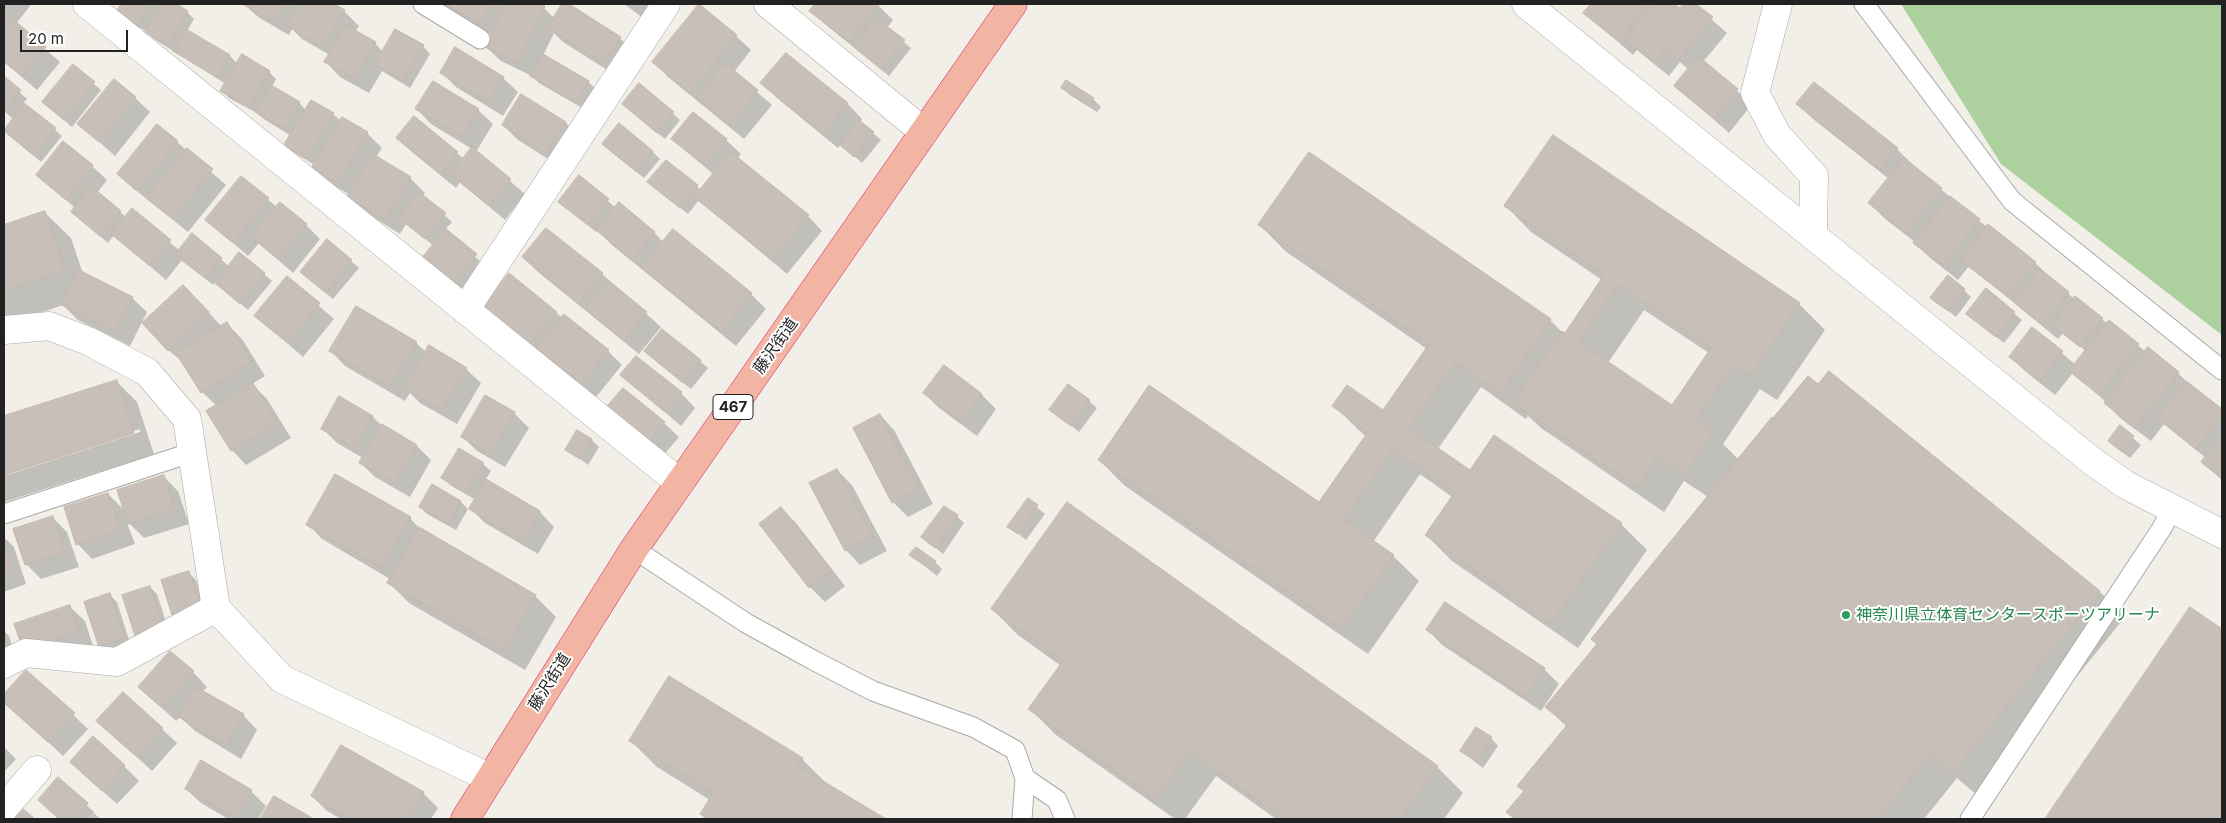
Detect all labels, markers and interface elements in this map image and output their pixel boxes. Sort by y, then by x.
scale bar [22,20,130,52]
text: 20 m [28,29,64,48]
street label: 藤沢街道 [750,314,802,378]
road number: 467 [713,394,753,420]
place label: 神奈川県立体育センタースポーツアリーナ [1856,605,2160,625]
marker: 神奈川県立体育センタースポーツアリーナ [1840,609,1852,621]
street label: 藤沢街道 [525,650,575,714]

